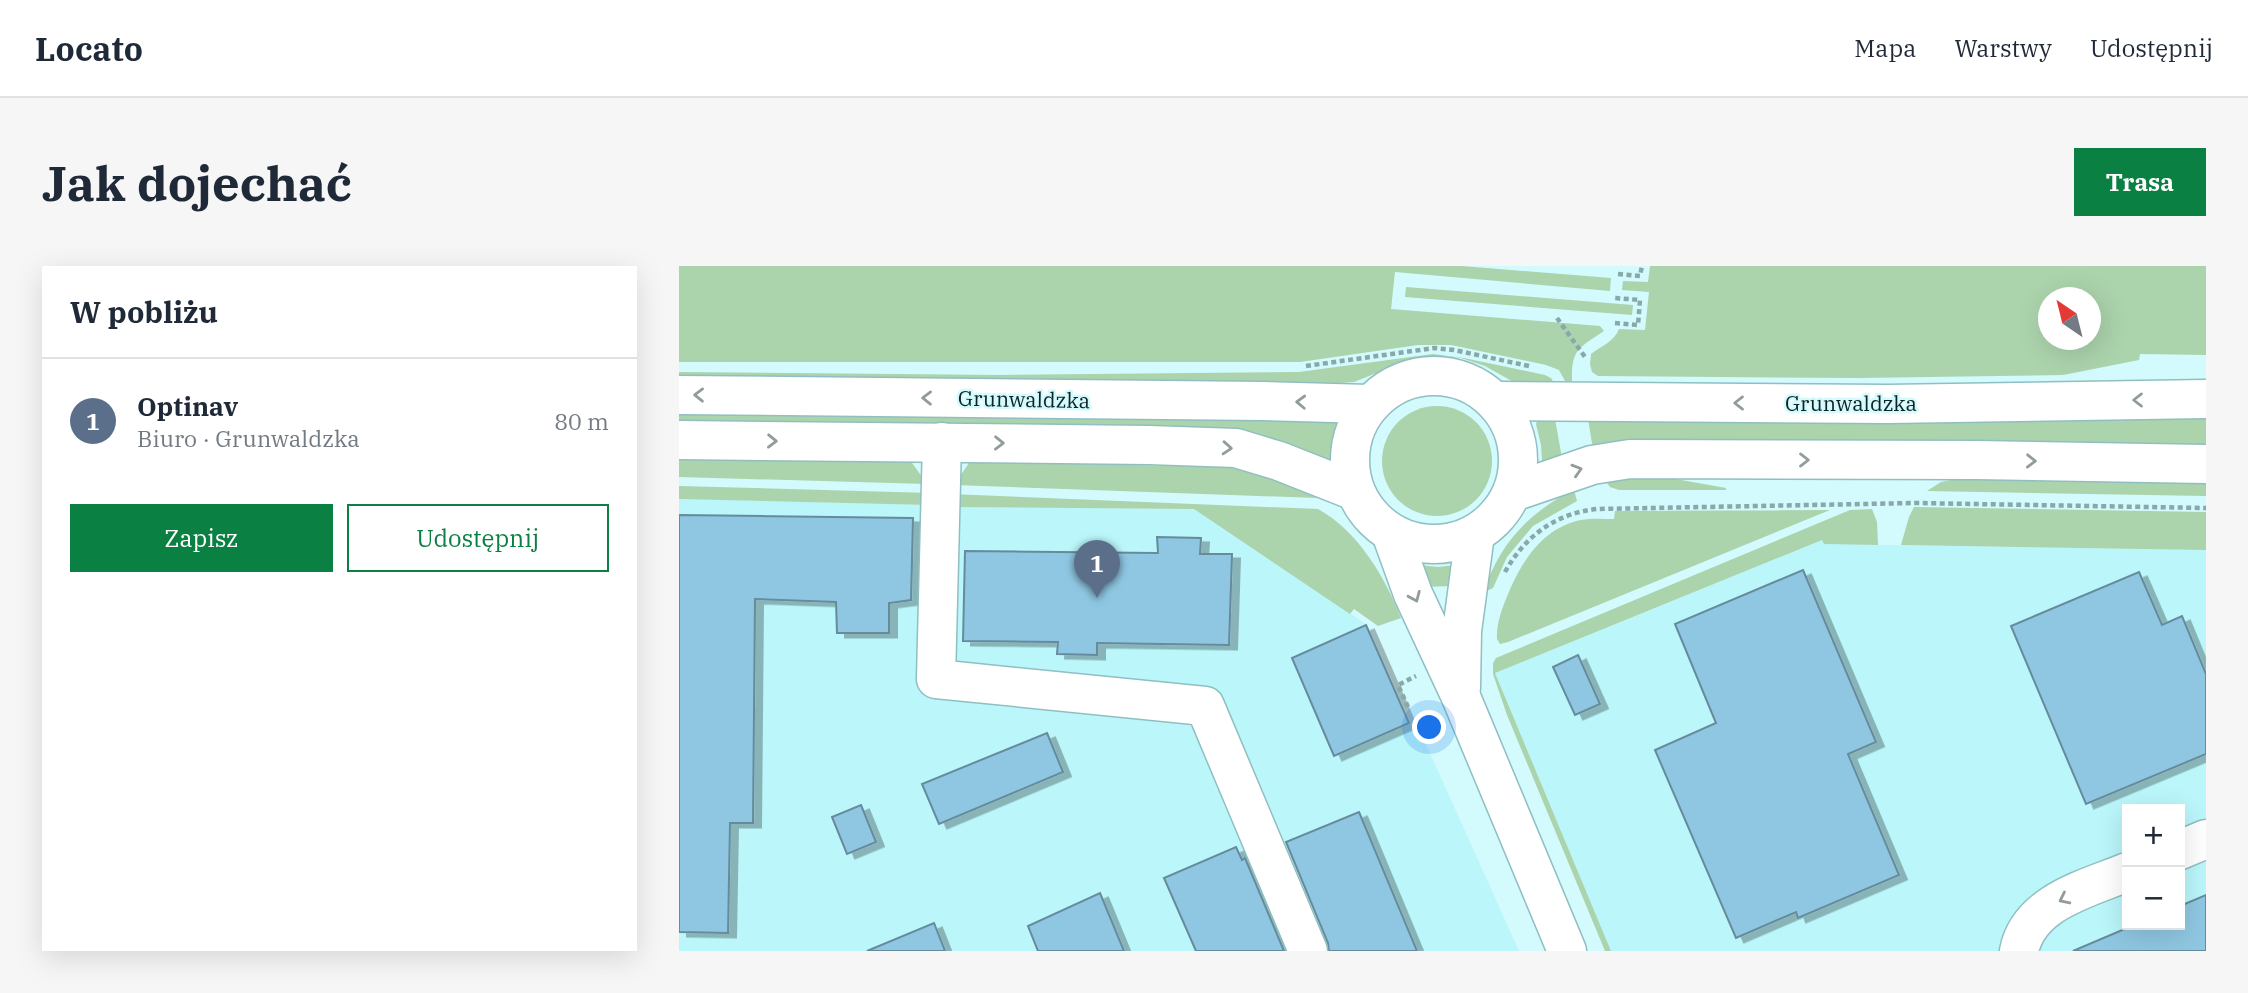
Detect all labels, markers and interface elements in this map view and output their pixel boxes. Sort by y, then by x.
text: Locato [35,27,143,70]
text: Mapa [1854,32,1916,64]
text: Warstwy [1954,32,2052,64]
text: Udostępnij [2090,32,2213,64]
button: Trasa [2074,148,2206,216]
text: Jak dojechać [42,151,352,214]
north arrow [2038,287,2101,350]
text: W pobliżu [70,292,218,331]
street label: Grunwaldzka [958,384,1090,414]
one-way arrow [693,387,704,403]
text: Optinav [137,389,238,423]
street label: Grunwaldzka [1785,389,1917,417]
one-way arrow [921,390,931,406]
one-way arrow [2132,392,2143,408]
one-way arrow [1295,395,1306,410]
one-way arrow [1733,396,1744,411]
text: 1 [86,406,100,436]
text: 80 m [554,406,609,436]
text: Biuro · Grunwaldzka [137,423,360,453]
one-way arrow [767,433,777,449]
one-way arrow [994,435,1005,451]
one-way arrow [1221,441,1232,456]
one-way arrow [1799,452,1809,468]
one-way arrow [2026,453,2037,468]
one-way arrow [1571,463,1583,478]
button: Zapisz [70,504,333,572]
button: Udostępnij [347,504,609,572]
pin: 1 [1074,540,1120,598]
one-way arrow [1407,590,1421,602]
your location [1412,710,1446,744]
map controls [2122,804,2185,930]
button: + [2122,804,2185,867]
button: − [2122,867,2185,930]
one-way arrow [2059,890,2072,904]

